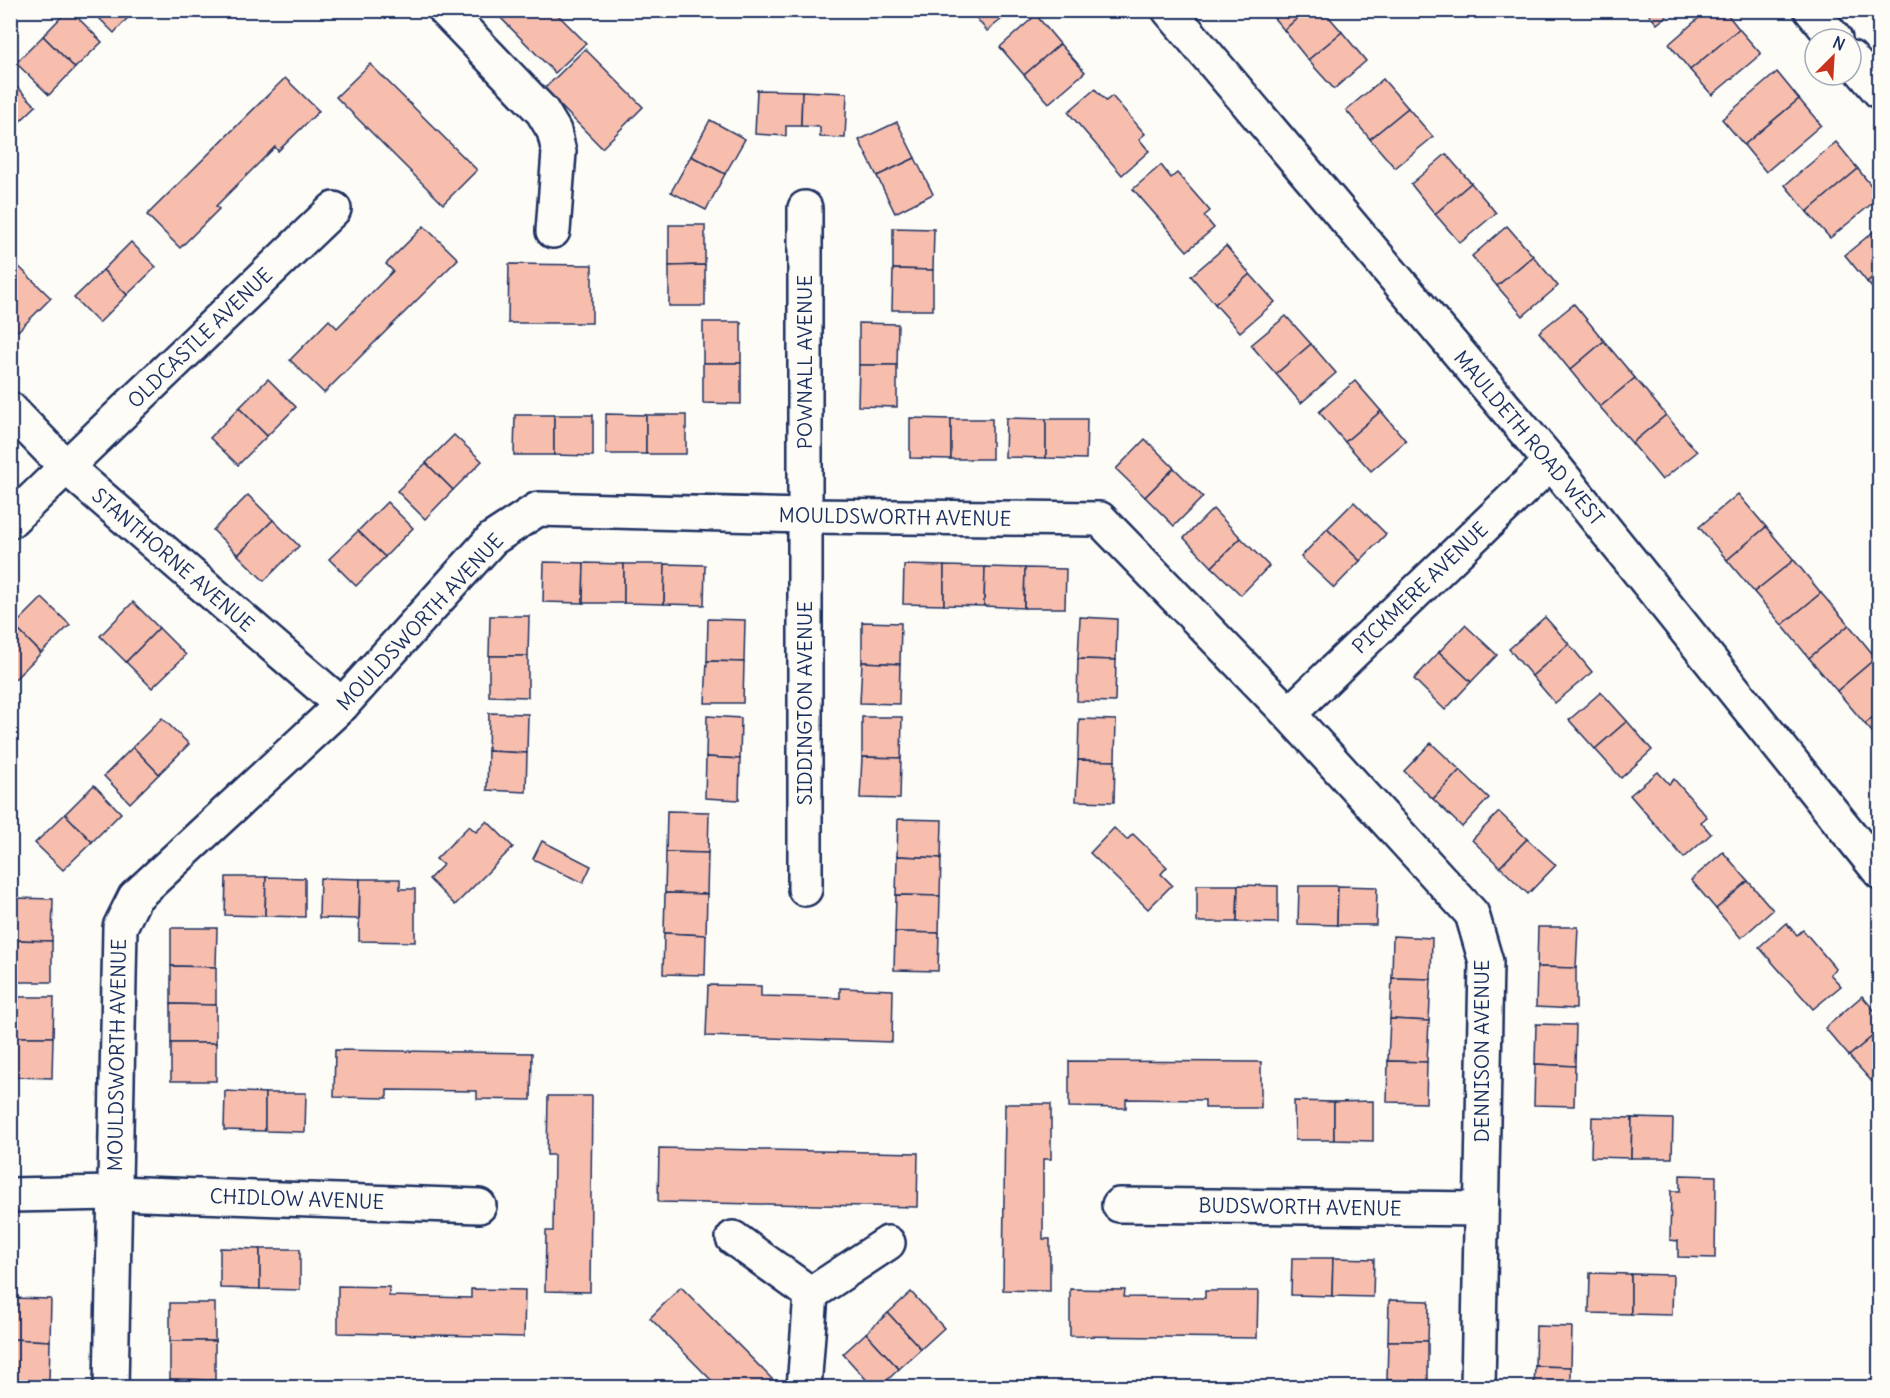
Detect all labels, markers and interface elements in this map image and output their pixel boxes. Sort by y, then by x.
north arrow [1803,27,1863,87]
text: N [1830,32,1848,55]
street label: OLDCASTLE AVENUE [122,262,277,413]
street label: POWNALL AVENUE [792,275,817,449]
street label: MAULDETH ROAD WEST [1449,345,1610,530]
street label: STANTHORNE AVENUE [87,482,259,637]
street label: MOULDSWORTH AVENUE [778,502,1012,531]
street label: PICKMERE AVENUE [1347,517,1493,659]
street label: MOULDSWORTH AVENUE [331,528,508,715]
street label: SIDDINGTON AVENUE [792,601,817,805]
street label: MOULDSWORTH AVENUE [102,938,131,1172]
street label: DENNISON AVENUE [1469,959,1494,1143]
street label: CHIDLOW AVENUE [209,1183,385,1214]
street label: BUDSWORTH AVENUE [1198,1192,1402,1221]

